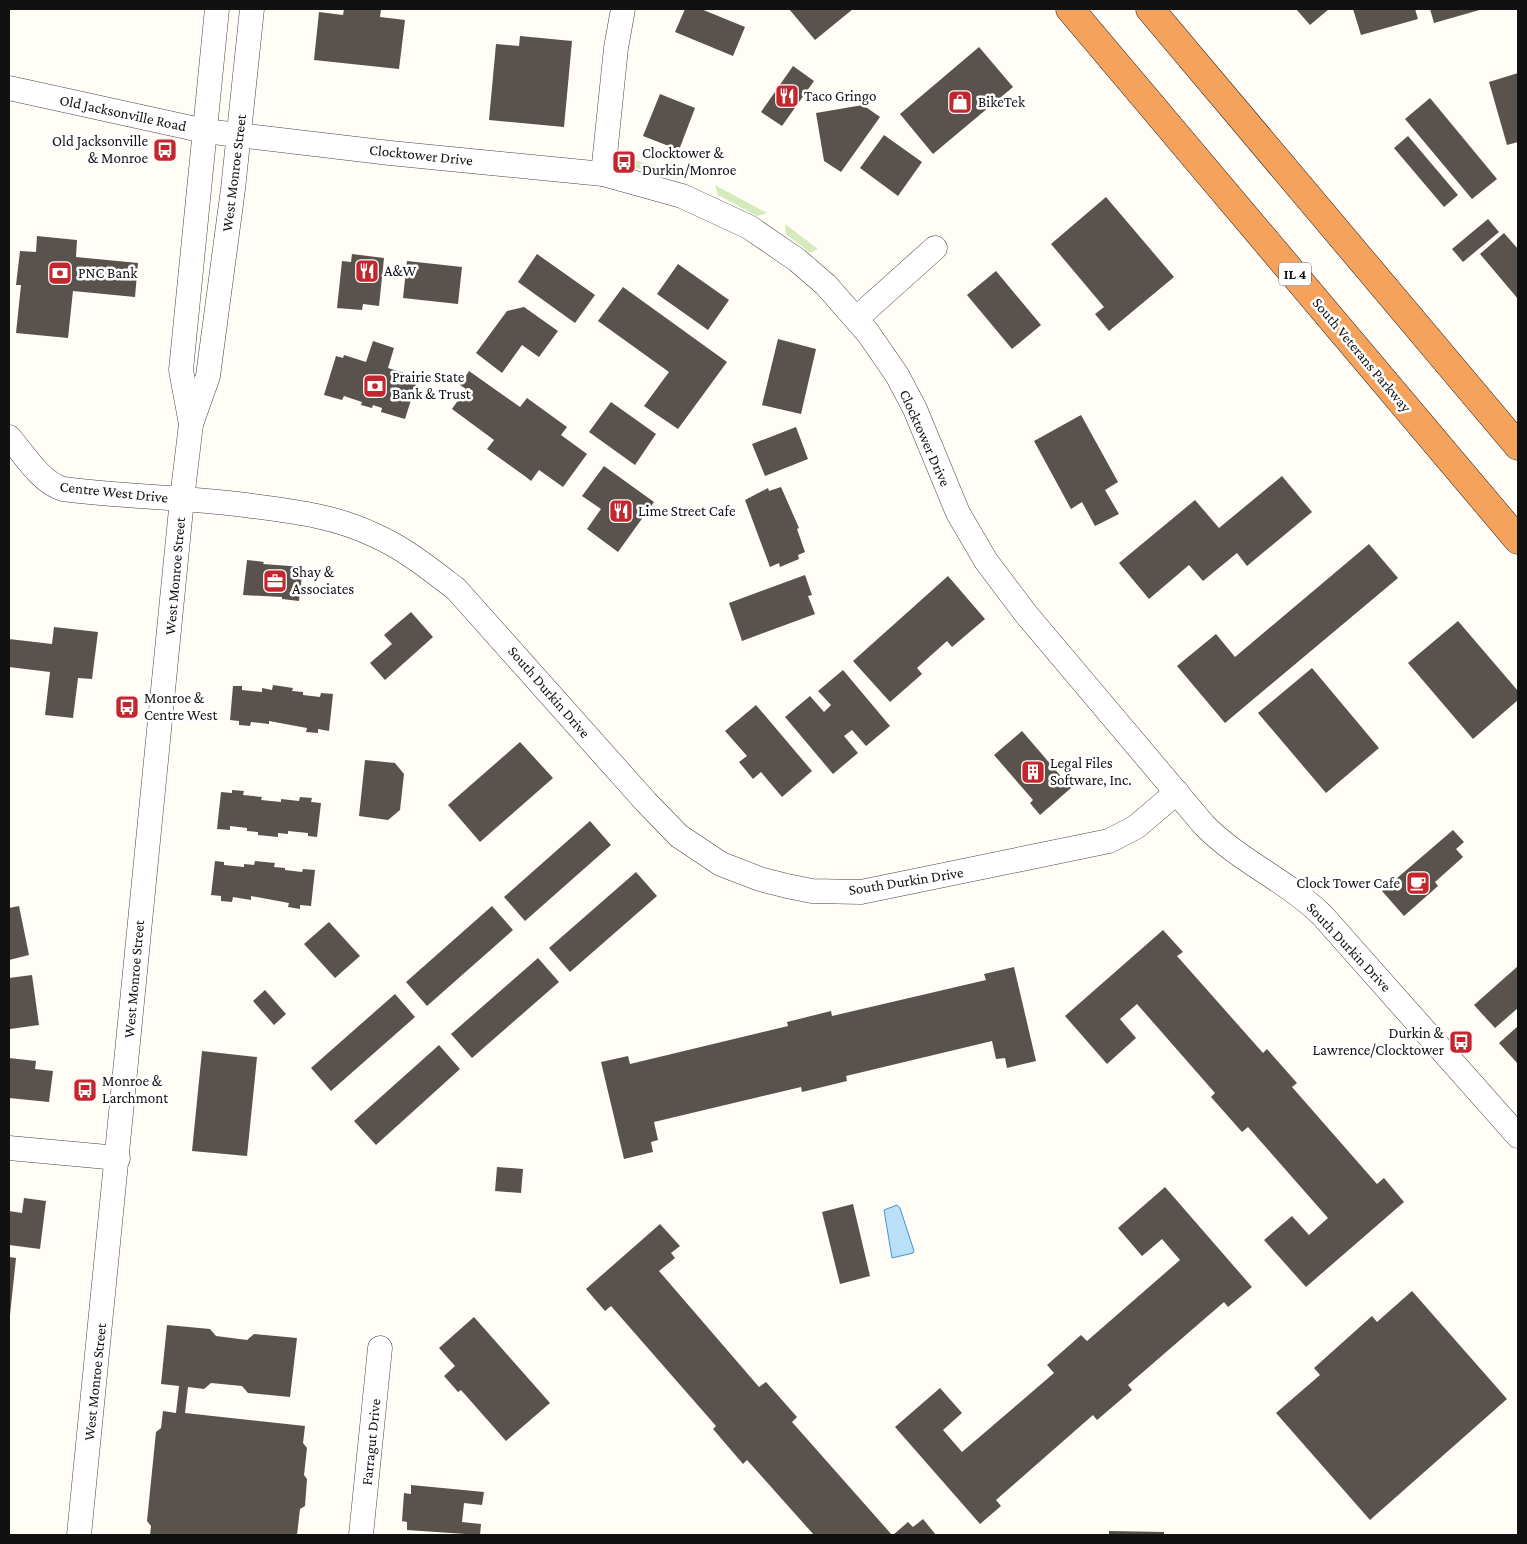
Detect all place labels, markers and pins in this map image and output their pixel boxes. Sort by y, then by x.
restaurant icon: Taco Gringo [774,83,800,109]
place label: Taco Gringo [804,88,876,105]
shop icon: BikeTek [947,89,973,115]
place label: BikeTek [978,94,1026,110]
place label: Old Jacksonville & Monroe [52,133,148,166]
bus stop icon: Old Jacksonville & Monroe [152,137,178,163]
place label: Clocktower & Durkin/Monroe [642,145,737,178]
bus stop icon: Clocktower & Durkin/Monroe [611,149,637,175]
restaurant icon: A&W [354,258,380,284]
bank icon: PNC Bank [47,260,73,286]
place label: A&W [384,263,417,279]
place label: PNC Bank [78,265,138,281]
place label: Prairie State Bank & Trust [392,369,472,402]
bank icon: Prairie State Bank & Trust [362,373,388,399]
restaurant icon: Lime Street Cafe [608,498,634,524]
place label: Lime Street Cafe [638,503,736,519]
place label: Shay & Associates [292,564,354,597]
office icon: Shay & Associates [262,568,288,594]
place label: Monroe & Centre West [144,690,218,723]
bus stop icon: Monroe & Centre West [114,694,140,720]
place label: Legal Files Software, Inc. [1050,755,1132,788]
building icon: Legal Files Software, Inc. [1020,759,1046,785]
cafe icon: Clock Tower Cafe [1405,870,1431,896]
place label: Clock Tower Cafe [1296,875,1400,891]
place label: Durkin & Lawrence/Clocktower [1312,1025,1445,1058]
bus stop icon: Durkin & Lawrence/Clocktower [1448,1029,1474,1055]
place label: Monroe & Larchmont [102,1073,169,1106]
bus stop icon: Monroe & Larchmont [72,1077,98,1103]

